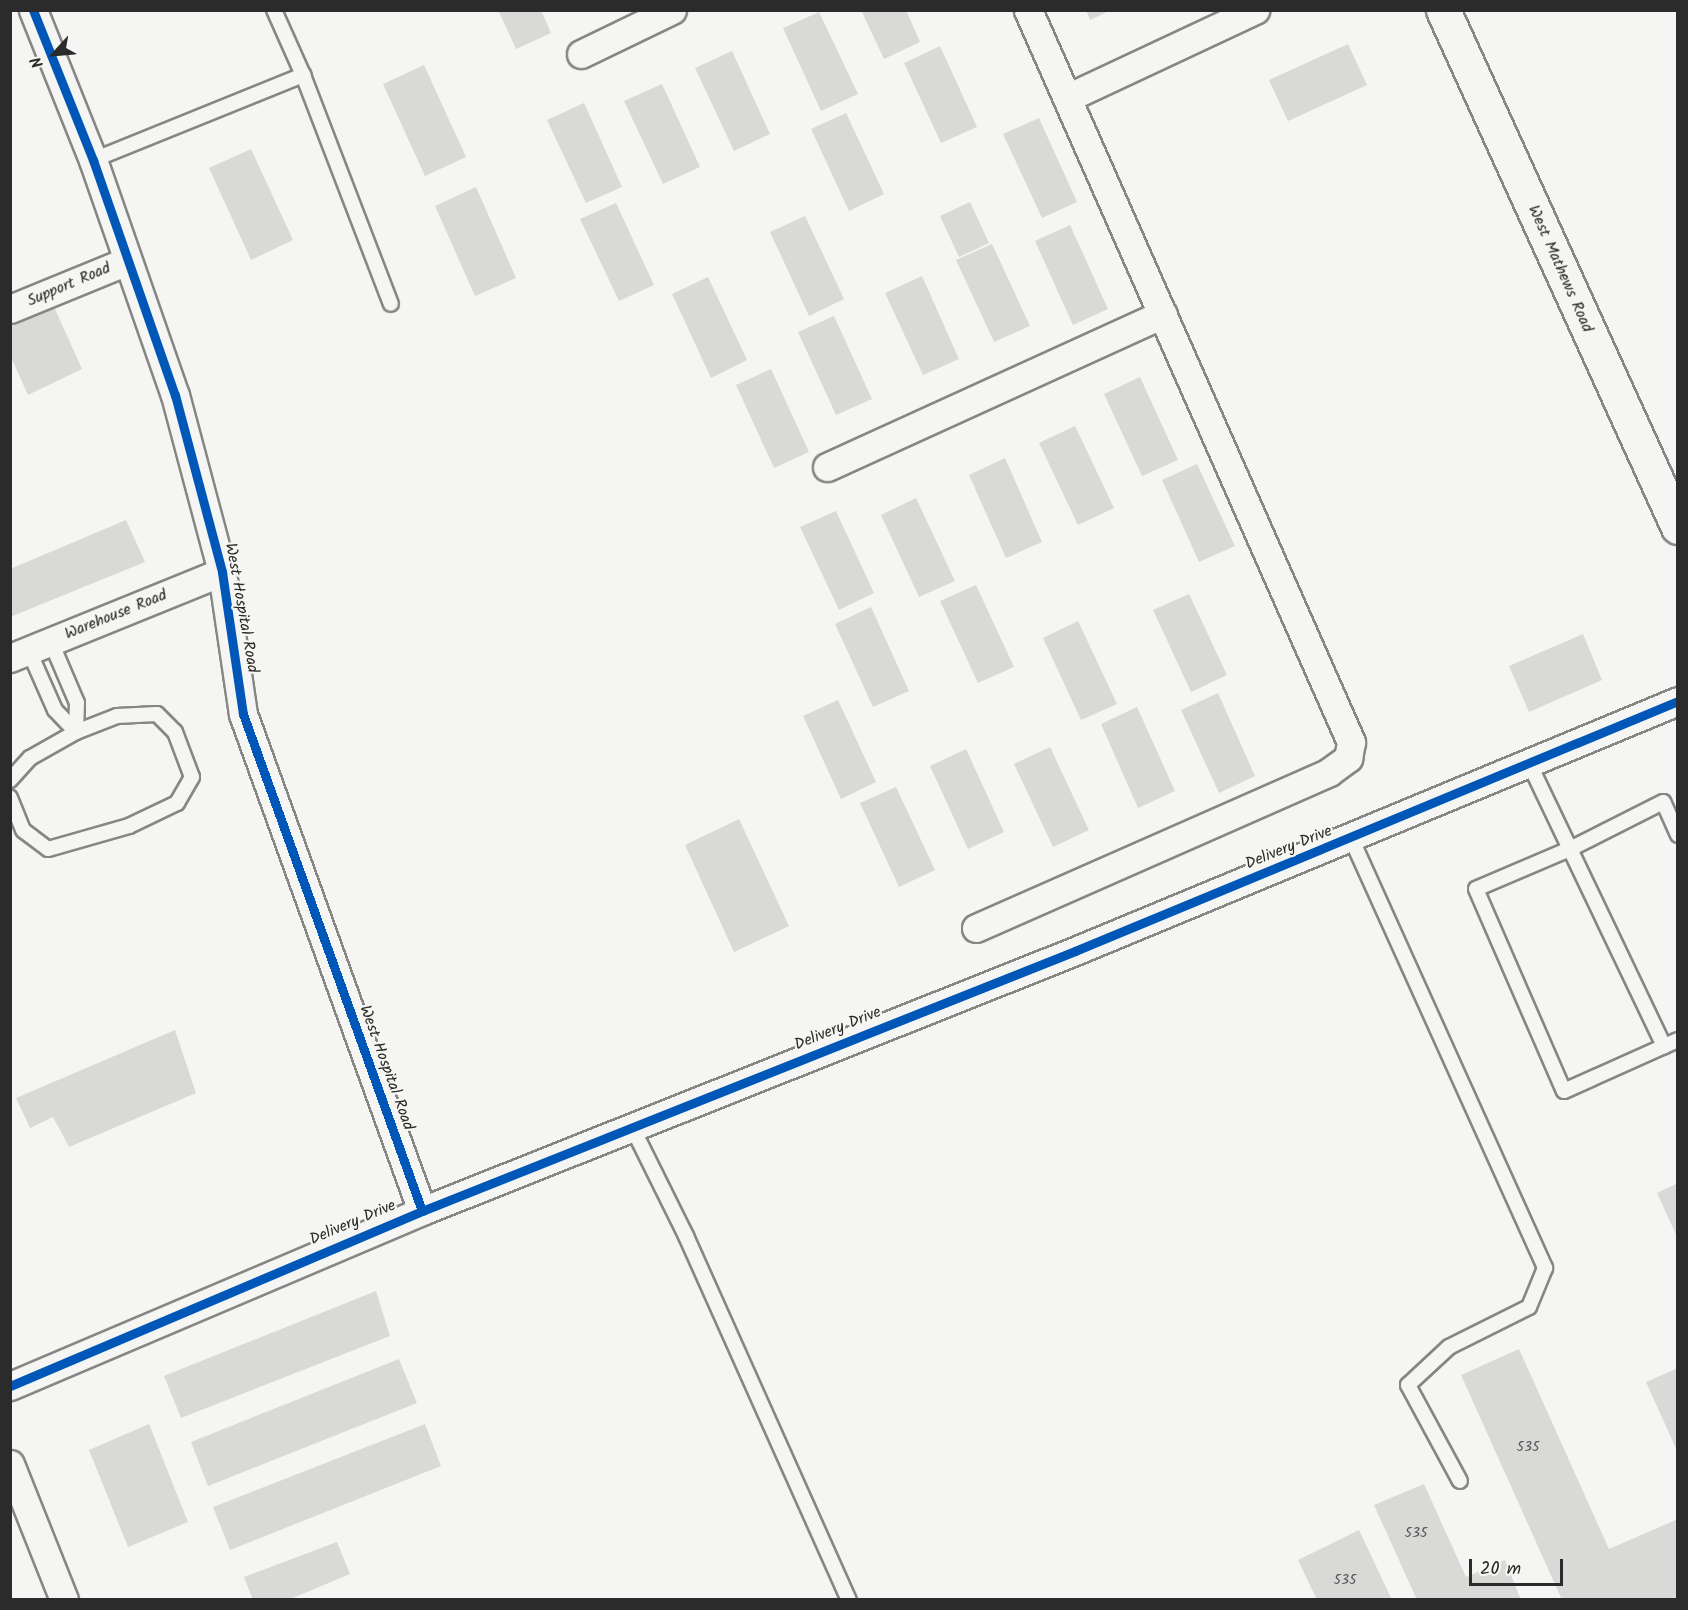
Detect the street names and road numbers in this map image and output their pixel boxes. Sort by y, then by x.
street label: West Mathews Road [1523,202,1597,336]
street label: Support Road [24,259,114,311]
street label: West Hospital Road [220,542,262,674]
street label: Warehouse Road [62,586,170,644]
street label: Delivery Drive [1243,822,1335,874]
street label: West Hospital Road [354,1003,418,1133]
street label: Delivery Drive [792,1003,884,1055]
street label: Delivery Drive [307,1196,399,1250]

